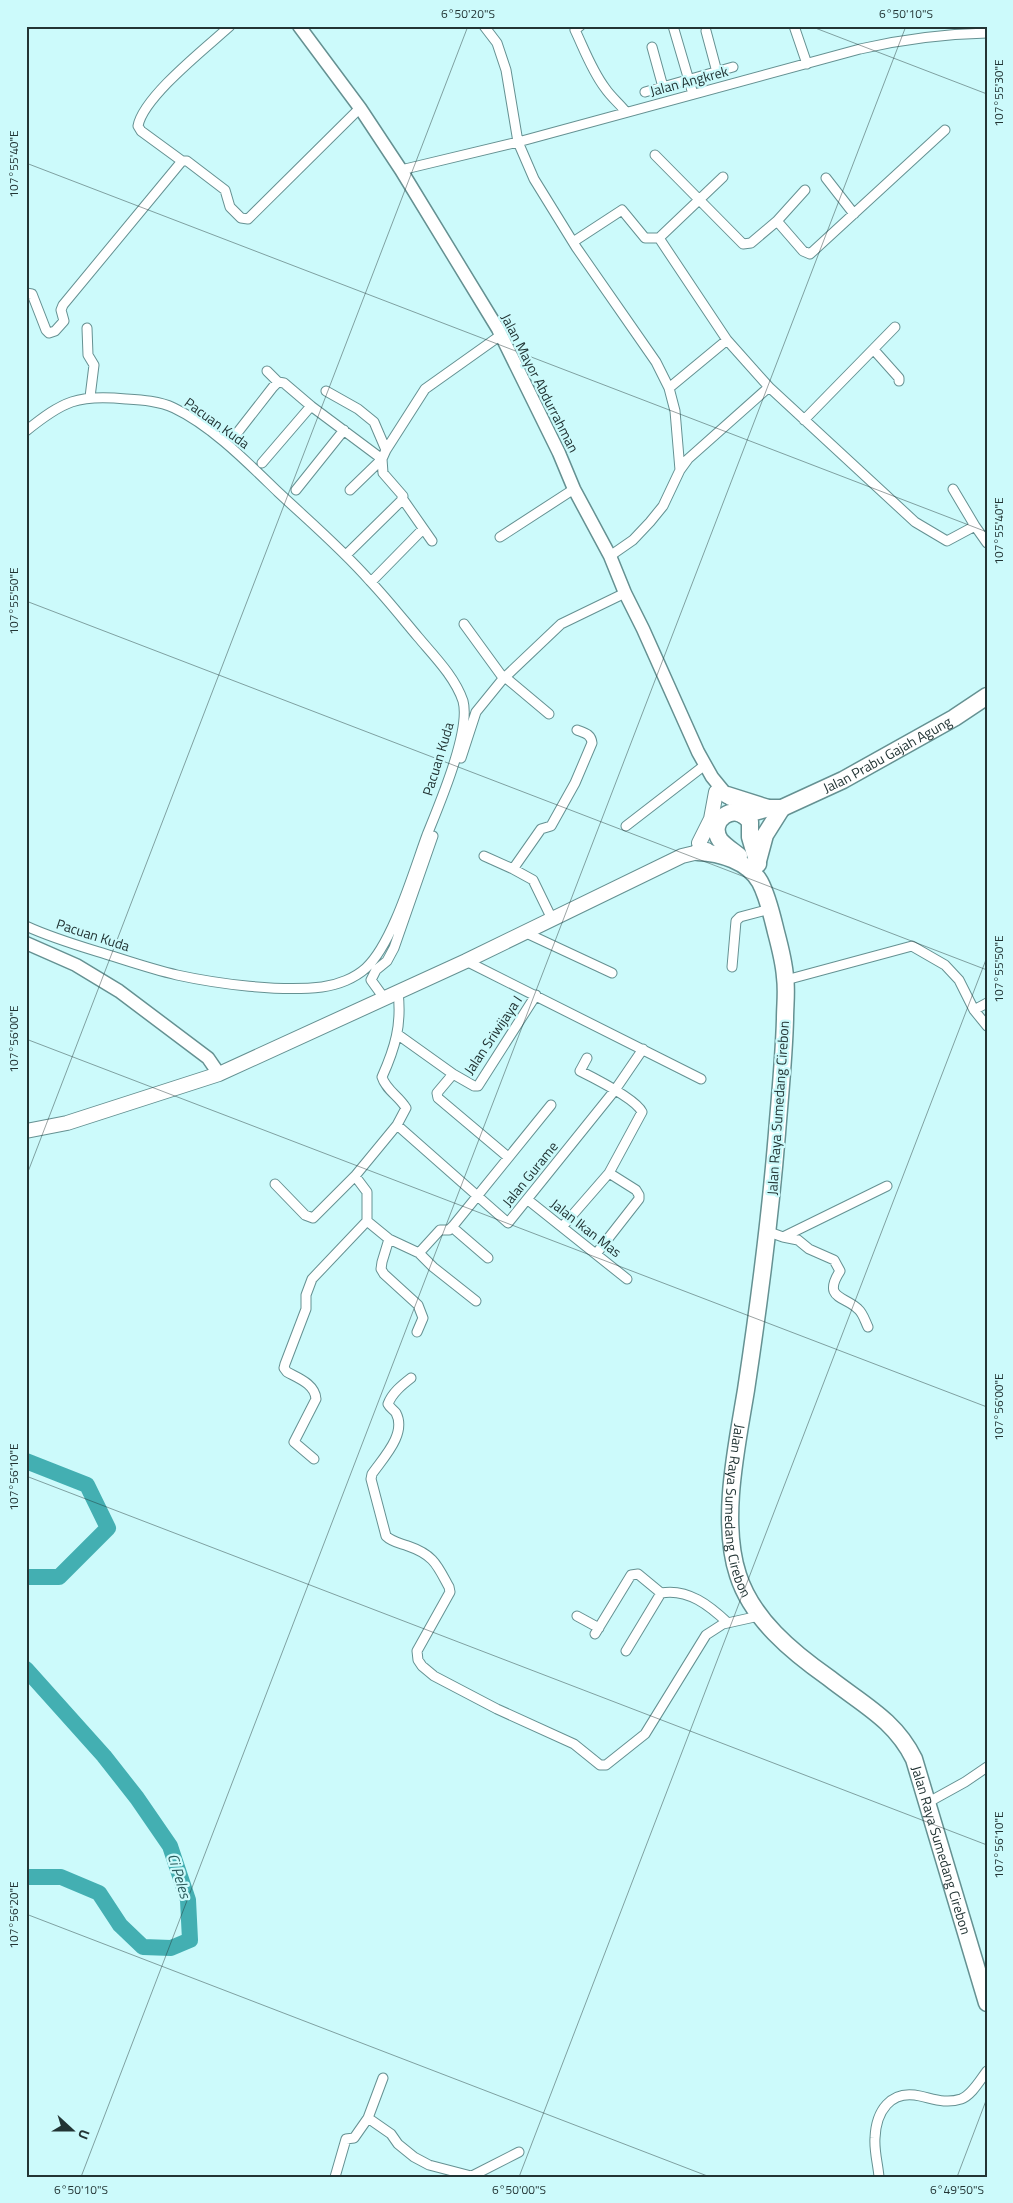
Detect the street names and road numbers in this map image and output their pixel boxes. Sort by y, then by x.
street label: Jalan Angkrek [647,60,731,101]
street label: Jalan Mayor Abdurrahman [496,310,585,456]
street label: Pacuan Kuda [180,392,254,453]
street label: Jalan Prabu Gajah Agung [819,710,955,798]
street label: Pacuan Kuda [416,719,459,798]
street label: Pacuan Kuda [54,913,133,956]
street label: Jalan Sriwijaya I [458,991,527,1078]
street label: Jalan Raya Sumedang Cirebon [761,1020,794,1196]
street label: Jalan Gurame [497,1137,563,1211]
street label: Jalan Ikan Mas [546,1193,626,1262]
street label: Jalan Raya Sumedang Cirebon [720,1423,757,1601]
street label: Jalan Raya Sumedang Cirebon [907,1763,977,1937]

